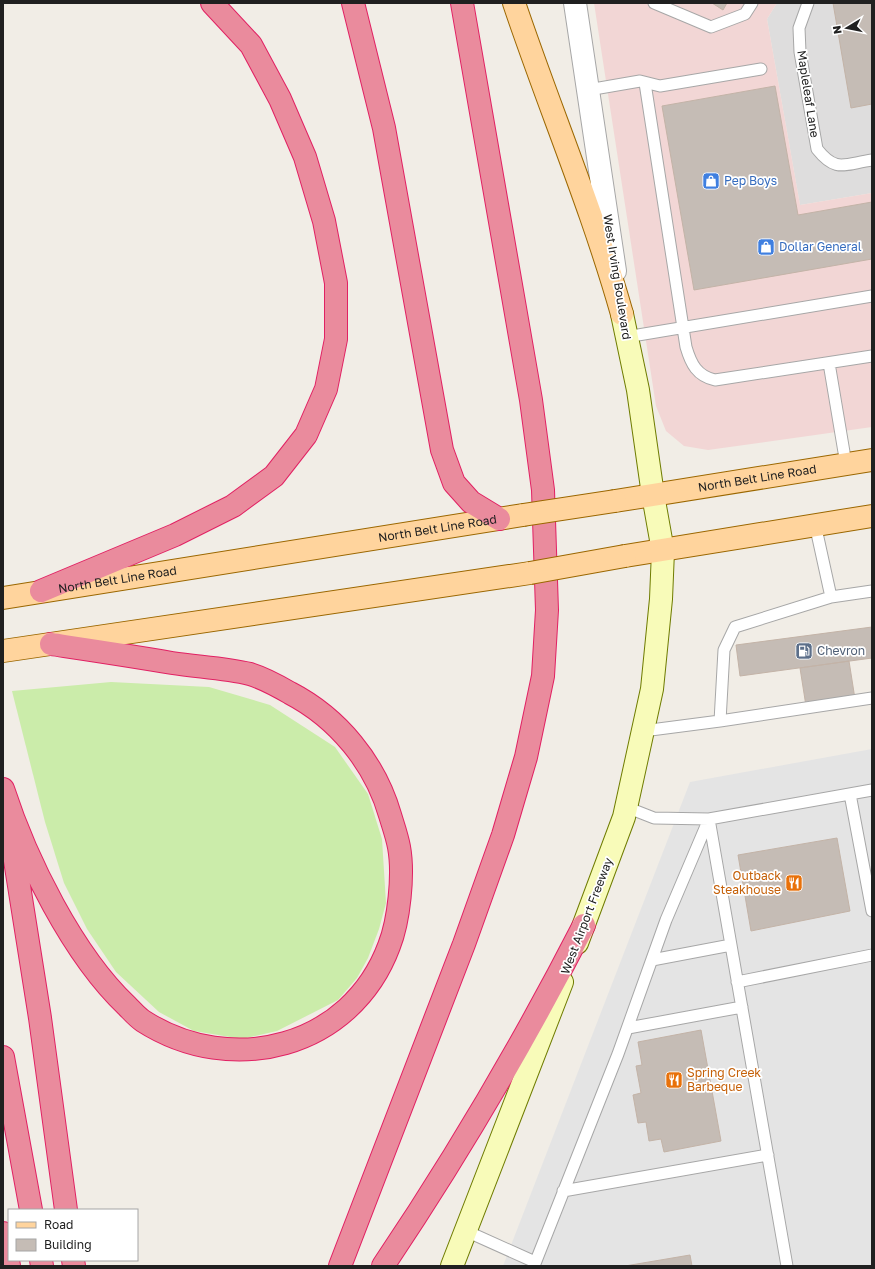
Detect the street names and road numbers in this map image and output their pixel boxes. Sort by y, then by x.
street label: Mapleleaf Lane [794,49,823,139]
street label: West Irving Boulevard [600,213,635,341]
street label: North Belt Line Road [697,461,817,495]
street label: North Belt Line Road [377,511,498,545]
street label: North Belt Line Road [57,562,178,596]
street label: West Airport Freeway [557,855,616,976]

